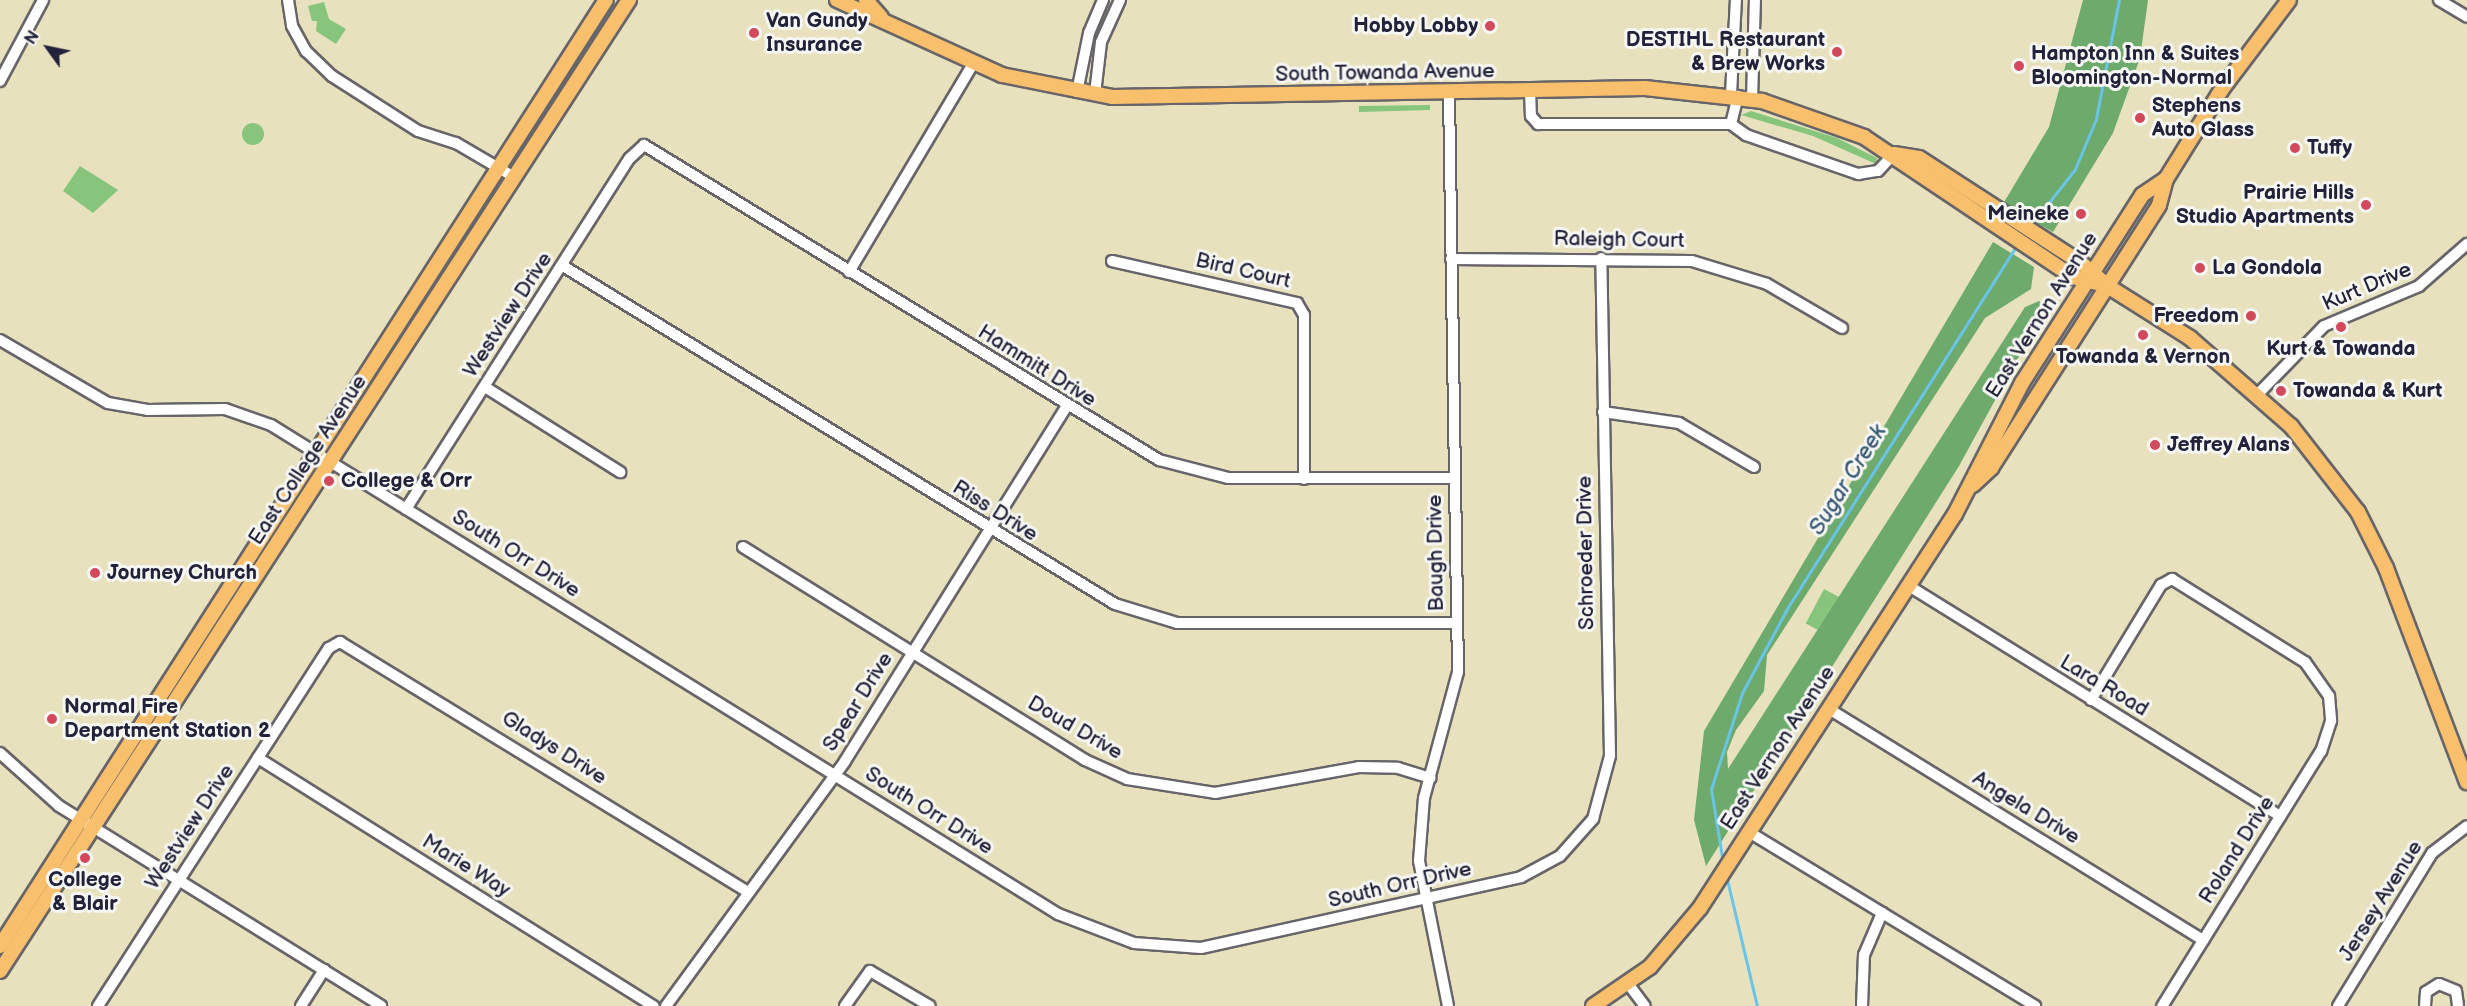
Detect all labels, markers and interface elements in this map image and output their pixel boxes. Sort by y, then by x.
place label: Van Gundy Insurance [766,8,868,58]
place label: Hobby Lobby [1353,13,1478,39]
north arrow [18,18,78,78]
marker: Hobby Lobby [1483,19,1497,33]
marker: Van Gundy Insurance [747,26,761,40]
place label: DESTIHL Restaurant & Brew Works [1626,27,1825,77]
text: N [21,28,44,48]
place label: Hampton Inn & Suites Bloomington-Normal [2031,41,2239,91]
marker: DESTIHL Restaurant & Brew Works [1830,45,1844,59]
street label: South Towanda Avenue [1275,58,1495,88]
marker: Hampton Inn & Suites Bloomington-Normal [2012,59,2026,73]
place label: Stephens Auto Glass [2152,93,2254,143]
marker: Stephens Auto Glass [2133,111,2147,125]
place label: Tuffy [2307,135,2352,161]
marker: Tuffy [2288,141,2302,155]
place label: Prairie Hills Studio Apartments [2176,180,2354,230]
marker: Prairie Hills Studio Apartments [2359,198,2373,212]
place label: Meineke [1987,201,2069,227]
marker: Meineke [2074,207,2088,221]
street label: Raleigh Court [1553,226,1685,254]
street label: East Vernon Avenue [1981,227,2103,403]
street label: Westview Drive [458,248,558,382]
street label: Bird Court [1193,248,1293,294]
place label: La Gondola [2212,255,2322,281]
street label: Kurt Drive [2319,257,2415,317]
marker: La Gondola [2193,261,2207,275]
place label: Freedom [2153,303,2239,329]
marker: Freedom [2244,309,2258,323]
street label: Hammitt Drive [973,320,1101,412]
marker: Kurt & Towanda [2334,320,2348,334]
marker: Towanda & Vernon [2136,328,2150,342]
place label: Kurt & Towanda [2266,336,2416,362]
place label: Towanda & Vernon [2055,344,2231,370]
street label: East College Avenue [244,370,372,550]
place label: Towanda & Kurt [2293,378,2442,404]
marker: Towanda & Kurt [2274,384,2288,398]
water label: Sugar Creek [1804,420,1892,540]
place label: Jeffrey Alans [2167,432,2290,458]
marker: Jeffrey Alans [2148,438,2162,452]
place label: College & Orr [341,468,472,494]
marker: College & Orr [322,474,336,488]
street label: Riss Drive [948,475,1042,547]
street label: Schroeder Drive [1572,476,1600,630]
street label: Baugh Drive [1422,494,1450,612]
street label: South Orr Drive [447,505,585,603]
place label: Journey Church [107,560,258,586]
marker: Journey Church [88,566,102,580]
street label: Spear Drive [818,648,898,756]
street label: Lara Road [2055,650,2153,722]
street label: East Vernon Avenue [1715,661,1841,835]
street label: Doud Drive [1023,691,1127,765]
place label: Normal Fire Department Station 2 [64,694,271,744]
street label: Gladys Drive [497,706,611,790]
marker: Normal Fire Department Station 2 [45,712,59,726]
street label: Westview Drive [140,760,240,894]
street label: South Orr Drive [860,762,998,860]
street label: Angela Drive [1968,766,2084,850]
street label: Roland Drive [2194,792,2280,908]
street label: Marie Way [417,829,515,903]
street label: Jersey Avenue [2334,835,2428,967]
marker: College & Blair [78,851,92,865]
street label: South Orr Drive [1326,856,1474,914]
place label: College & Blair [48,867,122,917]

